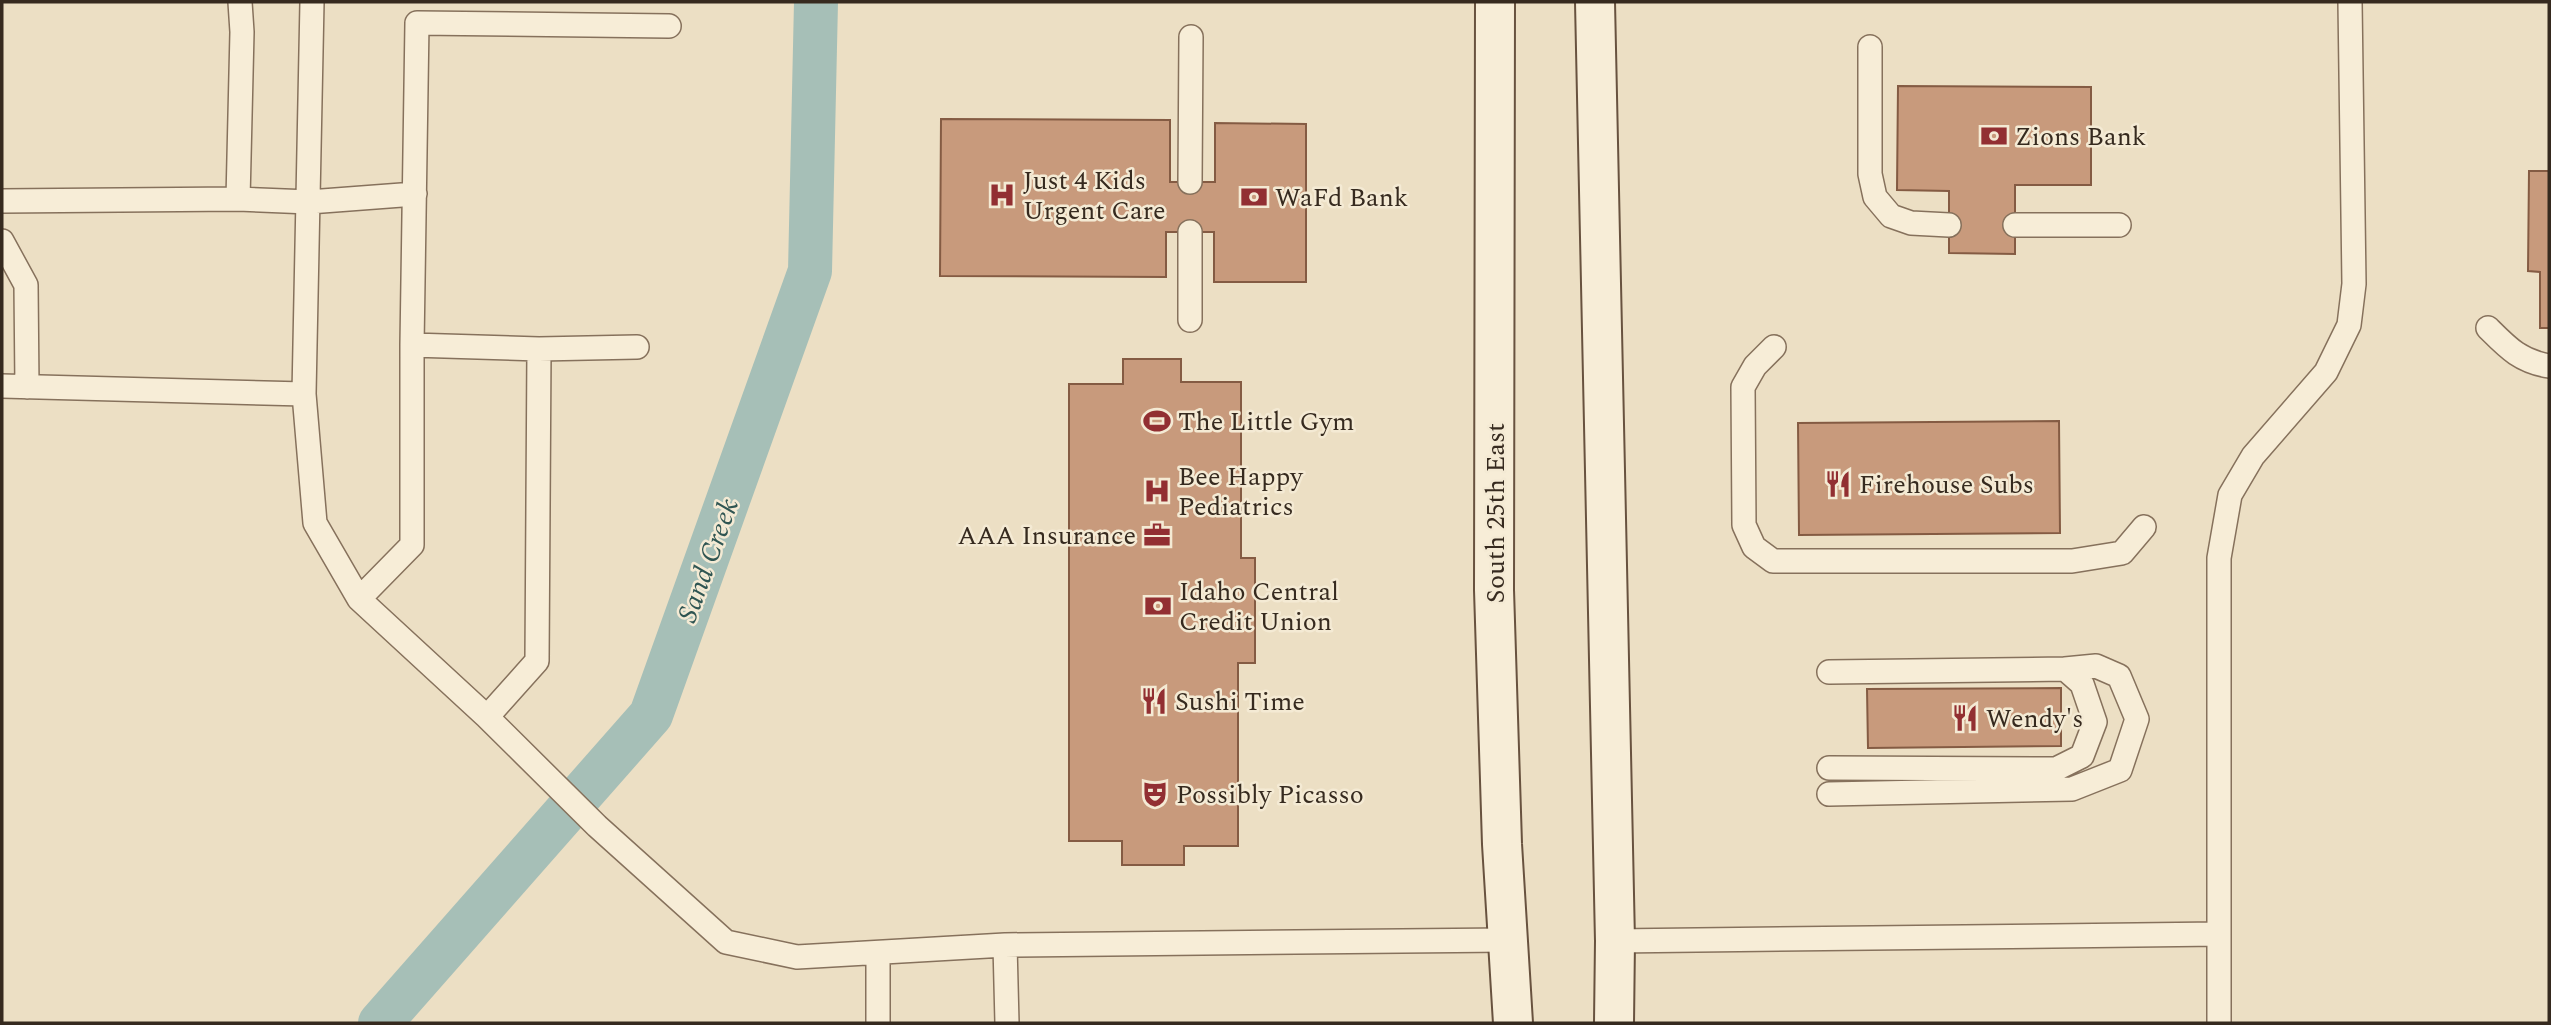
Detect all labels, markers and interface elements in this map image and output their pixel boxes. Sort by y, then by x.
place label: Zions Bank [2015,117,2146,157]
bank icon: Zions Bank [1979,121,2009,151]
place label: Just 4 Kids Urgent Care [1023,161,1166,231]
place label: WaFd Bank [1275,178,1408,218]
hospital icon: Just 4 Kids Urgent Care [987,180,1017,210]
bank icon: WaFd Bank [1239,182,1269,212]
place label: The Little Gym [1178,402,1354,442]
sports icon: The Little Gym [1142,406,1172,436]
street label: South 25th East [1476,423,1516,603]
place label: Bee Happy Pediatrics [1178,457,1304,527]
place label: Firehouse Subs [1859,465,2034,505]
restaurant icon: Firehouse Subs [1823,469,1853,499]
hospital icon: Bee Happy Pediatrics [1142,476,1172,506]
water label: Sand Creek [666,493,751,628]
place label: AAA Insurance [957,516,1136,556]
office icon: AAA Insurance [1142,520,1172,550]
place label: Idaho Central Credit Union [1179,572,1339,642]
bank icon: Idaho Central Credit Union [1143,591,1173,621]
place label: Sushi Time [1175,682,1305,722]
restaurant icon: Sushi Time [1139,686,1169,716]
place label: Wendy's [1986,699,2083,739]
restaurant icon: Wendy's [1950,703,1980,733]
place label: Possibly Picasso [1176,775,1364,815]
theatre icon: Possibly Picasso [1140,779,1170,809]

